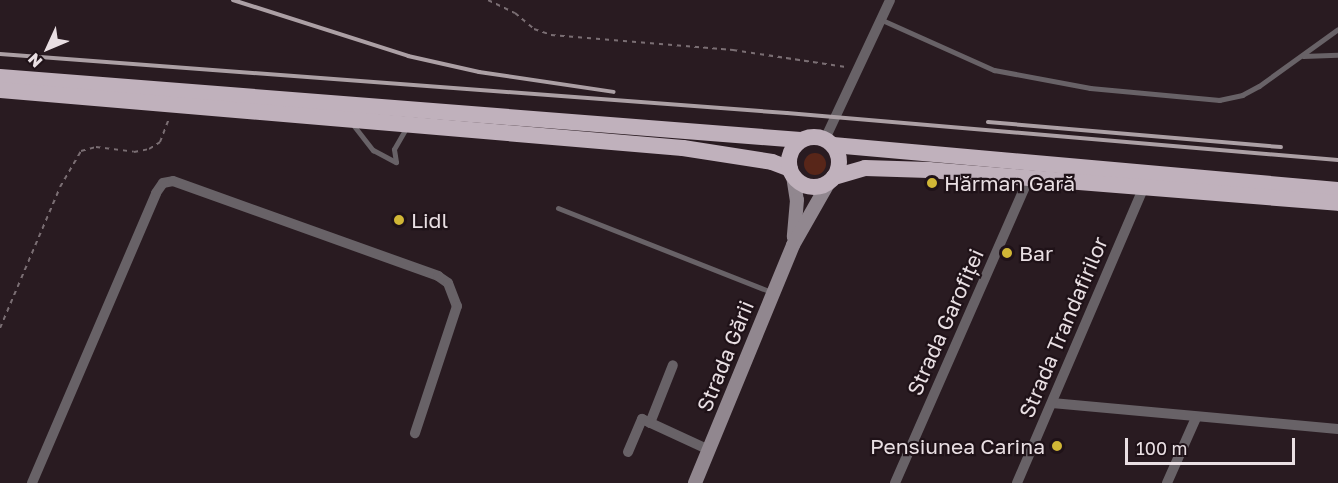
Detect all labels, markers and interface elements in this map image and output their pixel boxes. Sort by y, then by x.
north arrow [18,18,78,78]
text: N [24,49,46,72]
place label: Hărman Gară [944,170,1075,196]
marker: Hărman Gară [925,176,939,190]
place label: Lidl [411,207,448,233]
marker: Lidl [392,213,406,227]
street label: Strada Trandafirilor [1013,233,1113,421]
place label: Bar [1019,240,1053,266]
street label: Strada Garofiței [901,245,989,399]
marker: Bar [1000,246,1014,260]
street label: Strada Gării [691,297,759,415]
scale bar [1128,426,1298,464]
place label: Pensiunea Carina [870,433,1045,459]
text: 100 m [1136,437,1187,459]
marker: Pensiunea Carina [1050,439,1064,453]

